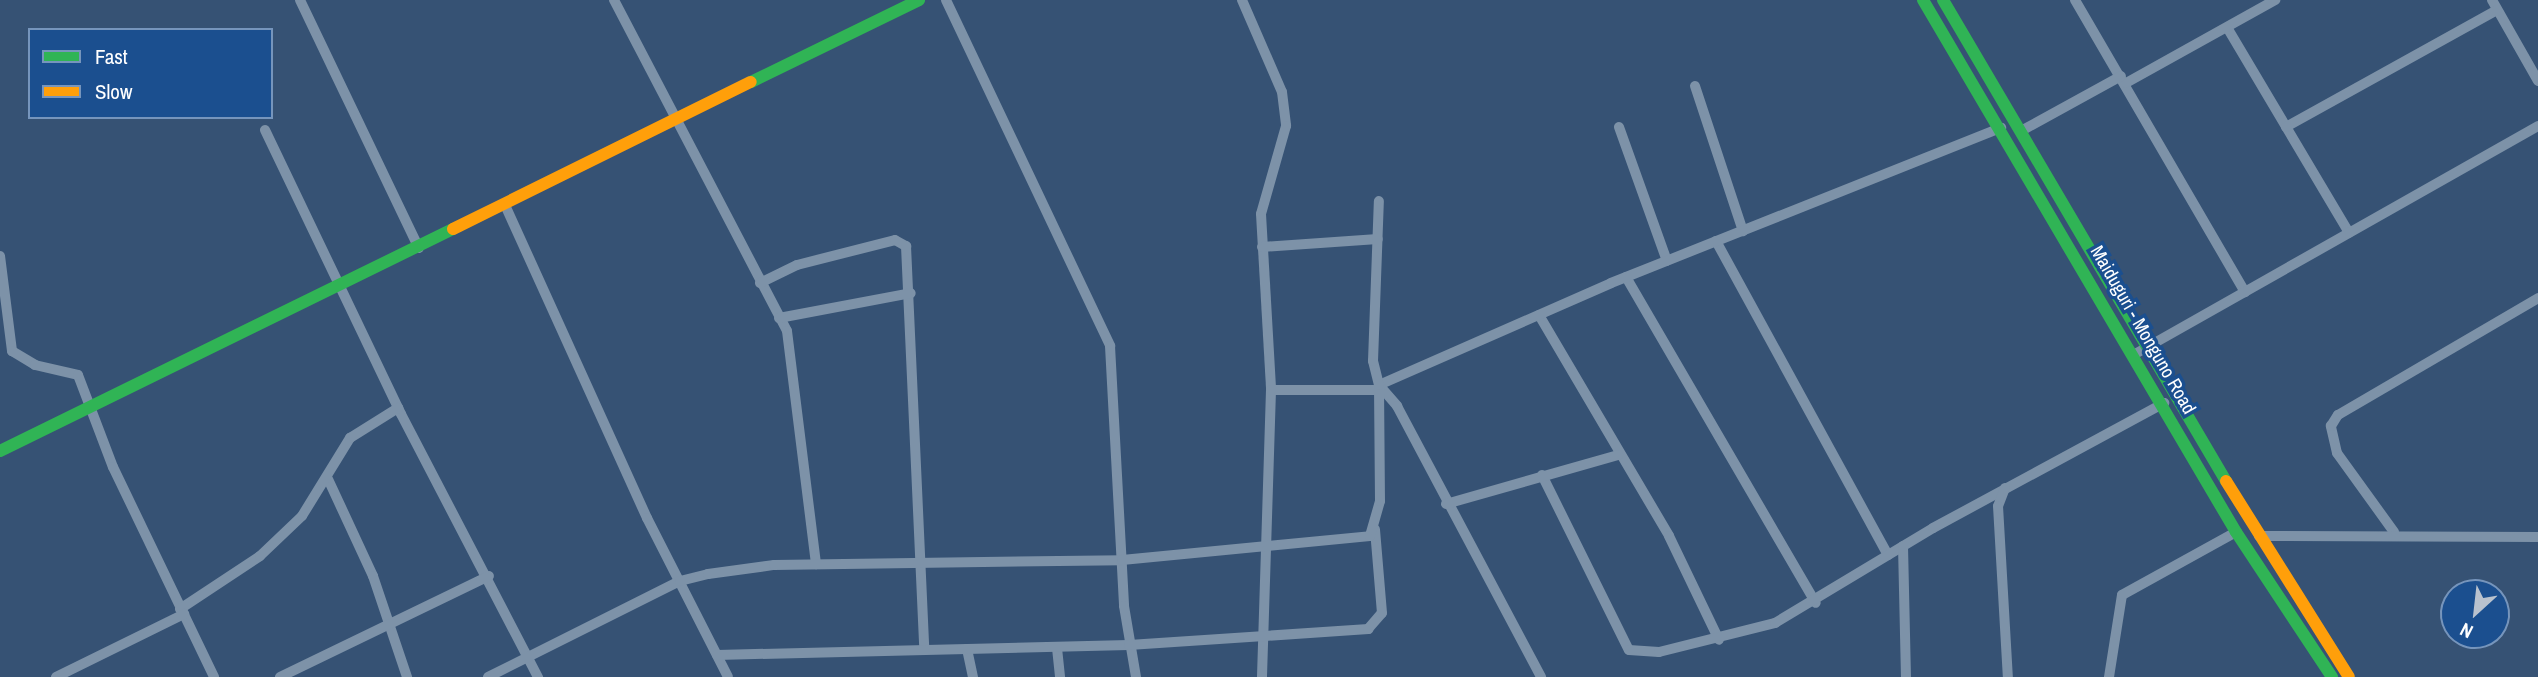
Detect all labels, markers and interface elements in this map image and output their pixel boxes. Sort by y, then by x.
legend [28,28,273,119]
text: Fast [95,42,128,71]
text: Slow [95,77,132,106]
street label: Maiduguri - Monguno Road [2085,242,2201,418]
north arrow [2440,579,2510,649]
text: N [2455,617,2477,645]

